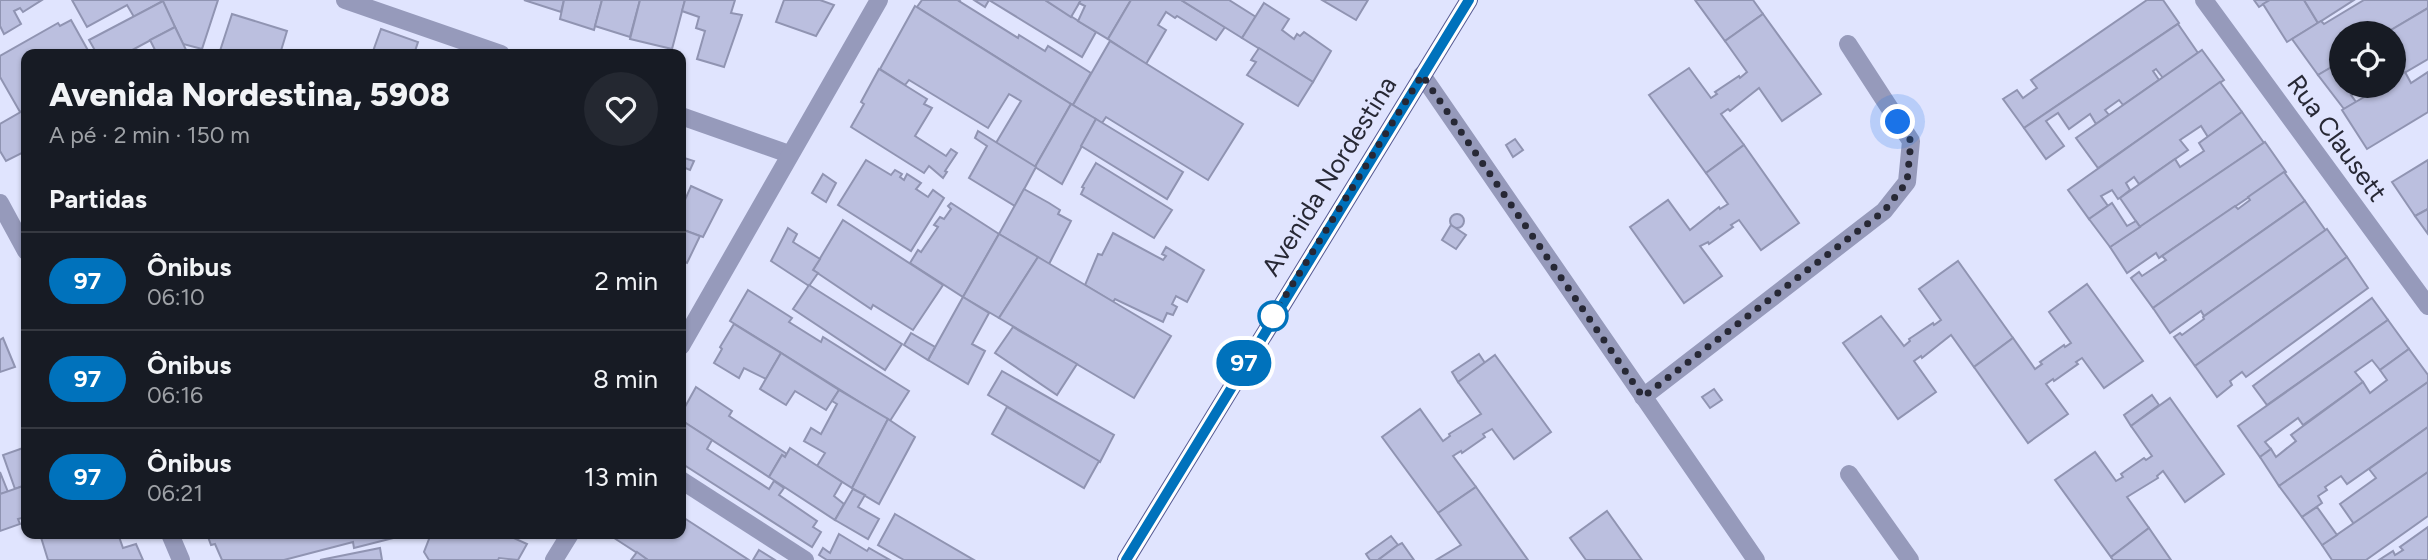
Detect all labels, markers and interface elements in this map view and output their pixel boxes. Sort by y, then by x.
map controls [2329,21,2406,98]
button: locate [2329,21,2406,98]
street label: Rua Clausett [2280,68,2394,208]
street label: Avenida Nordestina [1255,70,1403,282]
button: heart [584,72,658,146]
text: Avenida Nordestina, 5908 [49,75,450,114]
your location [1880,104,1915,139]
text: A pé · 2 min · 150 m [49,121,250,149]
text: Partidas [49,183,147,215]
text: Ônibus [147,251,231,283]
text: 2 min [594,265,658,297]
text: 97 [74,266,101,295]
text: 06:10 [147,283,205,311]
unlabelled marker [1258,301,1288,331]
line badge: 97 [1212,340,1276,386]
text: 97 [1230,348,1258,377]
text: Ônibus [147,349,231,381]
text: 8 min [593,363,658,395]
text: 97 [74,364,101,393]
text: 06:16 [147,381,203,409]
text: Ônibus [147,447,231,479]
text: 13 min [584,461,658,493]
text: 97 [74,462,101,491]
text: 06:21 [147,479,203,507]

